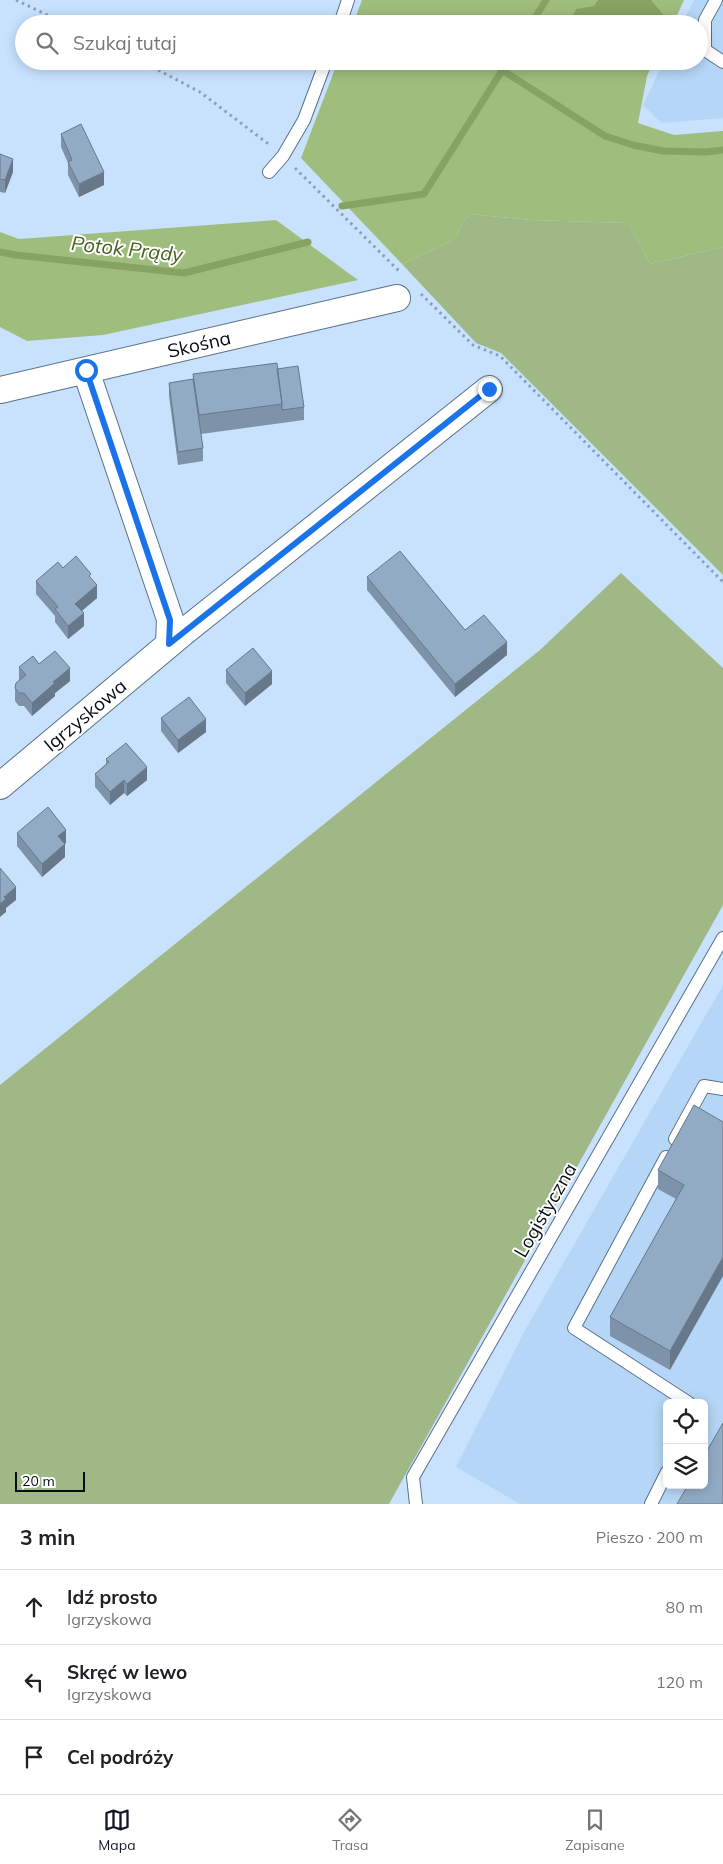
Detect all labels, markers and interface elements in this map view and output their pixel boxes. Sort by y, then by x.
search box [15,15,708,70]
icon: search [33,29,61,57]
text: Szukaj tutaj [73,31,176,55]
water label: Potok Prądy [70,230,186,267]
street label: Skośna [165,325,233,363]
route start [75,359,98,382]
route end [478,378,501,401]
street label: Igrzyskowa [39,674,131,756]
street label: Logistyczna [508,1159,582,1261]
map controls [663,1399,708,1489]
button: locate [663,1399,708,1444]
button: layers [663,1444,708,1489]
scale bar [15,1469,85,1492]
text: 20 m [22,1472,55,1490]
text: 3 min [20,1524,75,1550]
text: Pieszo · 200 m [596,1527,703,1547]
text: Idź prosto [67,1585,158,1609]
icon: ahead [20,1593,48,1621]
text: 80 m [666,1597,703,1617]
text: Igrzyskowa [67,1609,152,1629]
text: Skręć w lewo [67,1660,187,1684]
icon: left [20,1668,48,1696]
text: 120 m [656,1672,703,1692]
text: Igrzyskowa [67,1684,152,1704]
icon: arrive [20,1743,48,1771]
text: Cel podróży [67,1745,173,1769]
tab: Mapa [98,1806,136,1854]
tab: Trasa [332,1806,368,1854]
tab: Zapisane [565,1806,625,1854]

